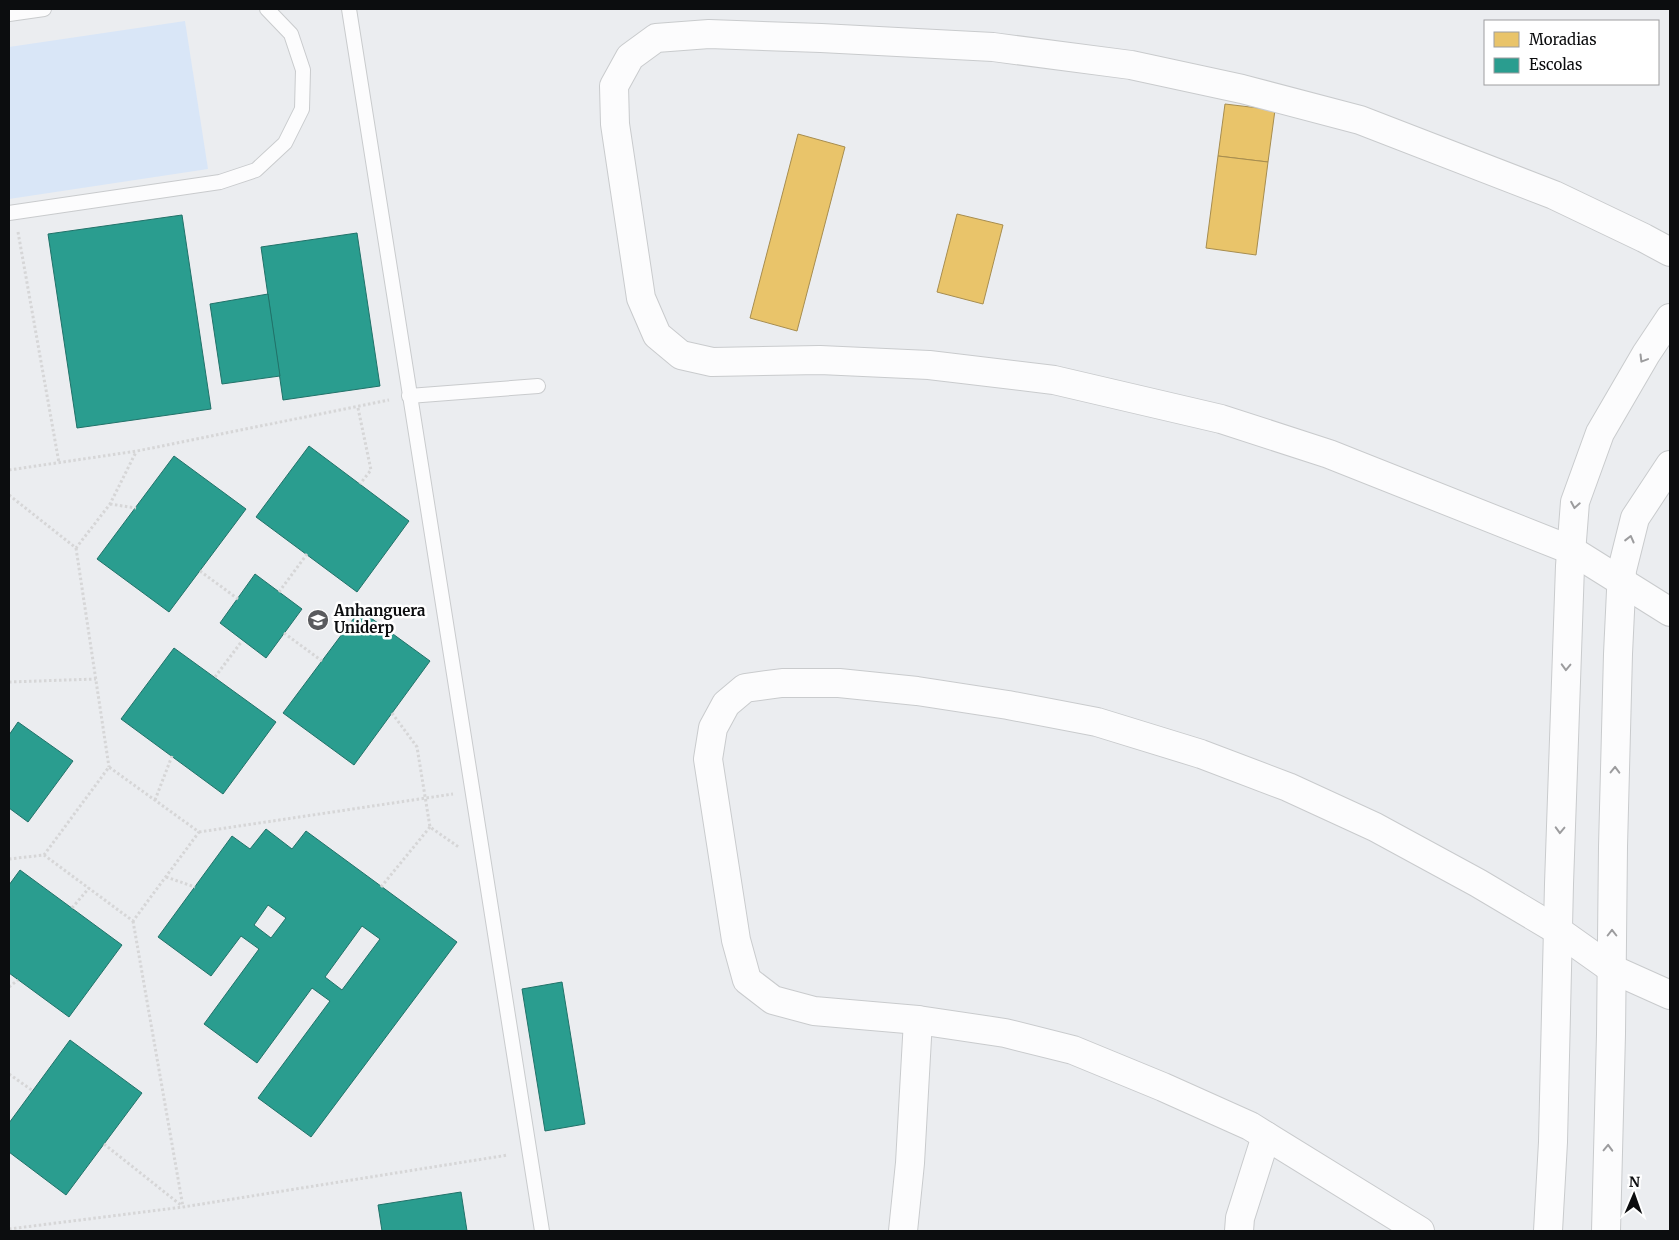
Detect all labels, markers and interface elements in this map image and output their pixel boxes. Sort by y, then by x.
legend [1484,20,1659,85]
text: Moradias [1529,30,1597,49]
text: Escolas [1529,55,1582,74]
one-way arrow [1639,353,1649,362]
one-way arrow [1571,501,1581,510]
one-way arrow [1624,534,1635,543]
place label: Anhanguera Uniderp [333,601,426,637]
school or university icon: Anhanguera Uniderp [306,608,330,632]
one-way arrow [1561,664,1571,672]
one-way arrow [1609,766,1620,774]
one-way arrow [1555,826,1566,834]
one-way arrow [1607,928,1617,936]
one-way arrow [1603,1143,1613,1151]
north arrow [1609,1170,1659,1220]
text: N [1629,1173,1640,1191]

